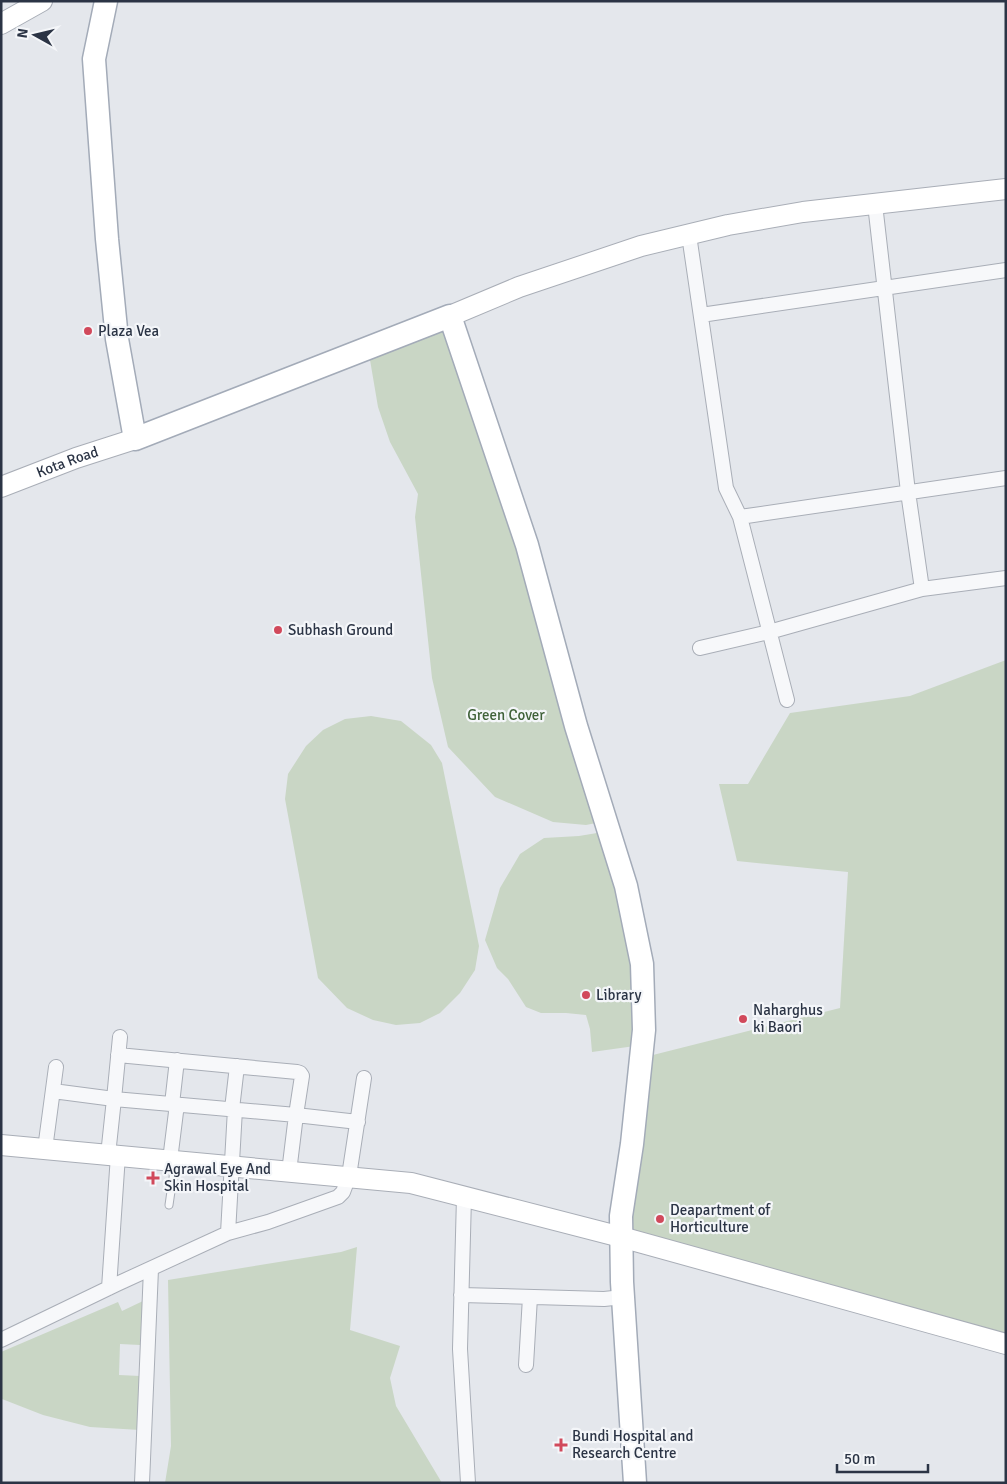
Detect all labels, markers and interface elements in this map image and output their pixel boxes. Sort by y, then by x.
north arrow [10,10,60,60]
text: N [14,27,32,39]
place label: Plaza Vea [98,322,159,340]
marker: Plaza Vea [82,325,94,337]
street label: Kota Road [34,442,101,481]
place label: Subhash Ground [288,621,393,639]
marker: Subhash Ground [272,624,284,636]
park label: Green Cover [467,706,545,724]
place label: Library [596,986,641,1004]
marker: Library [580,989,592,1001]
place label: Naharghus ki Baori [753,1001,823,1036]
marker: Naharghus ki Baori [737,1013,749,1025]
place label: Agrawal Eye And Skin Hospital [164,1160,271,1195]
marker: Agrawal Eye And Skin Hospital [146,1171,160,1185]
place label: Deapartment of Horticulture [670,1201,771,1236]
marker: Deapartment of Horticulture [654,1213,666,1225]
place label: Bundi Hospital and Research Centre [572,1427,693,1462]
marker: Bundi Hospital and Research Centre [554,1438,568,1452]
scale bar [837,1442,928,1474]
text: 50 m [844,1450,875,1468]

